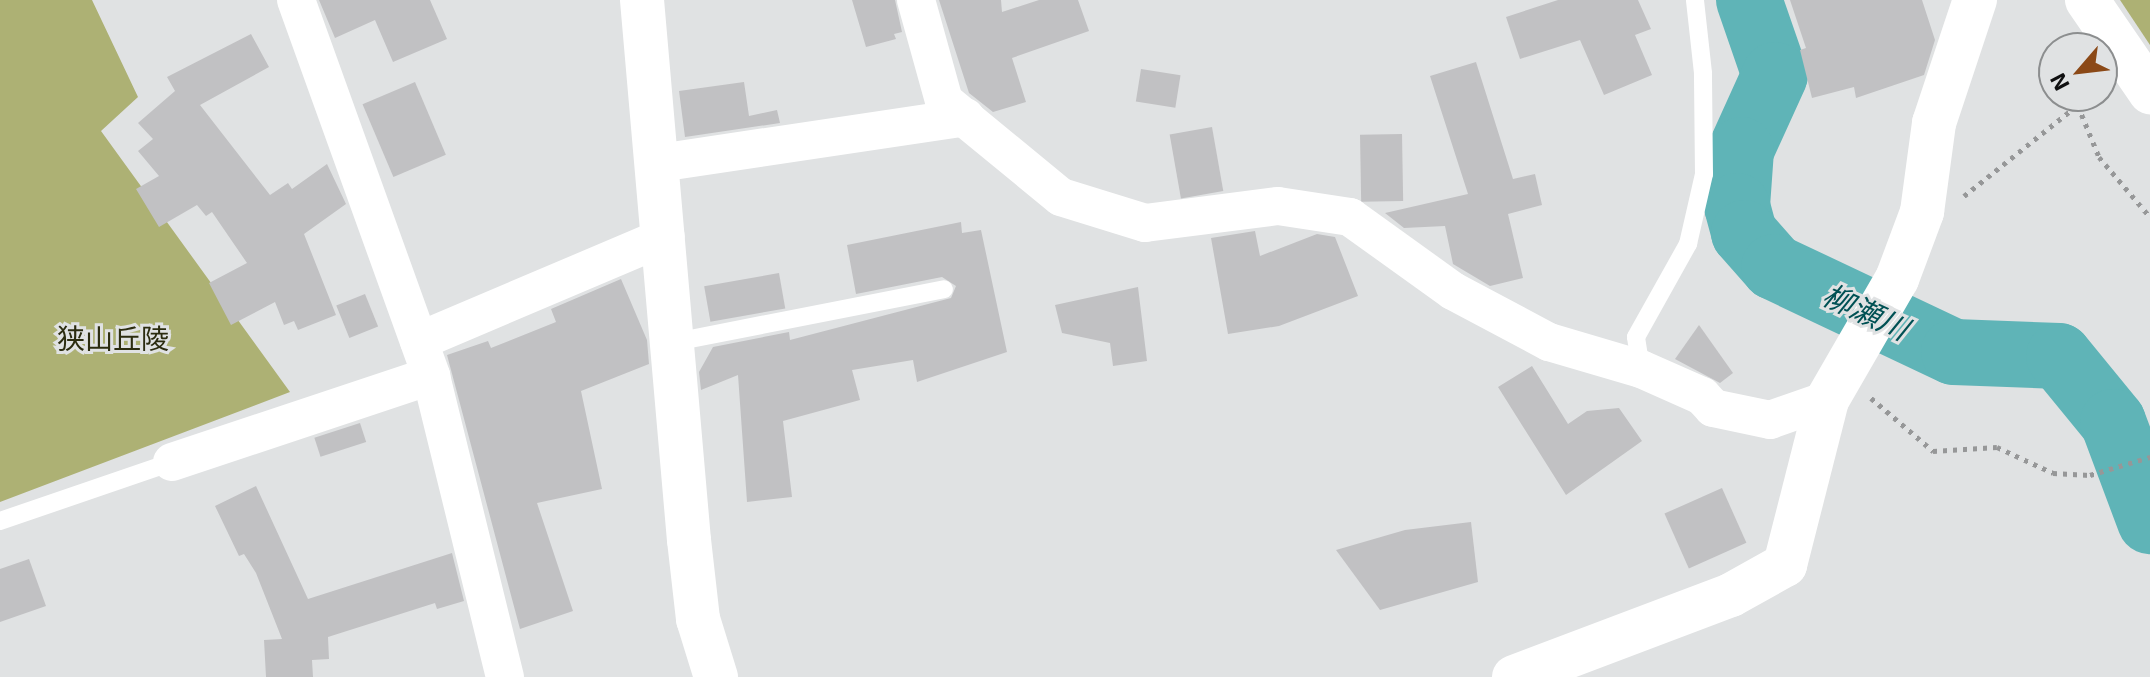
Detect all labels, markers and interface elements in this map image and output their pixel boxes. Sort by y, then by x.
north arrow [2038,32,2118,112]
text: N [2043,69,2074,95]
water label: 柳瀬川 [1818,276,1914,346]
park label: 狭山丘陵 [57,321,169,355]

